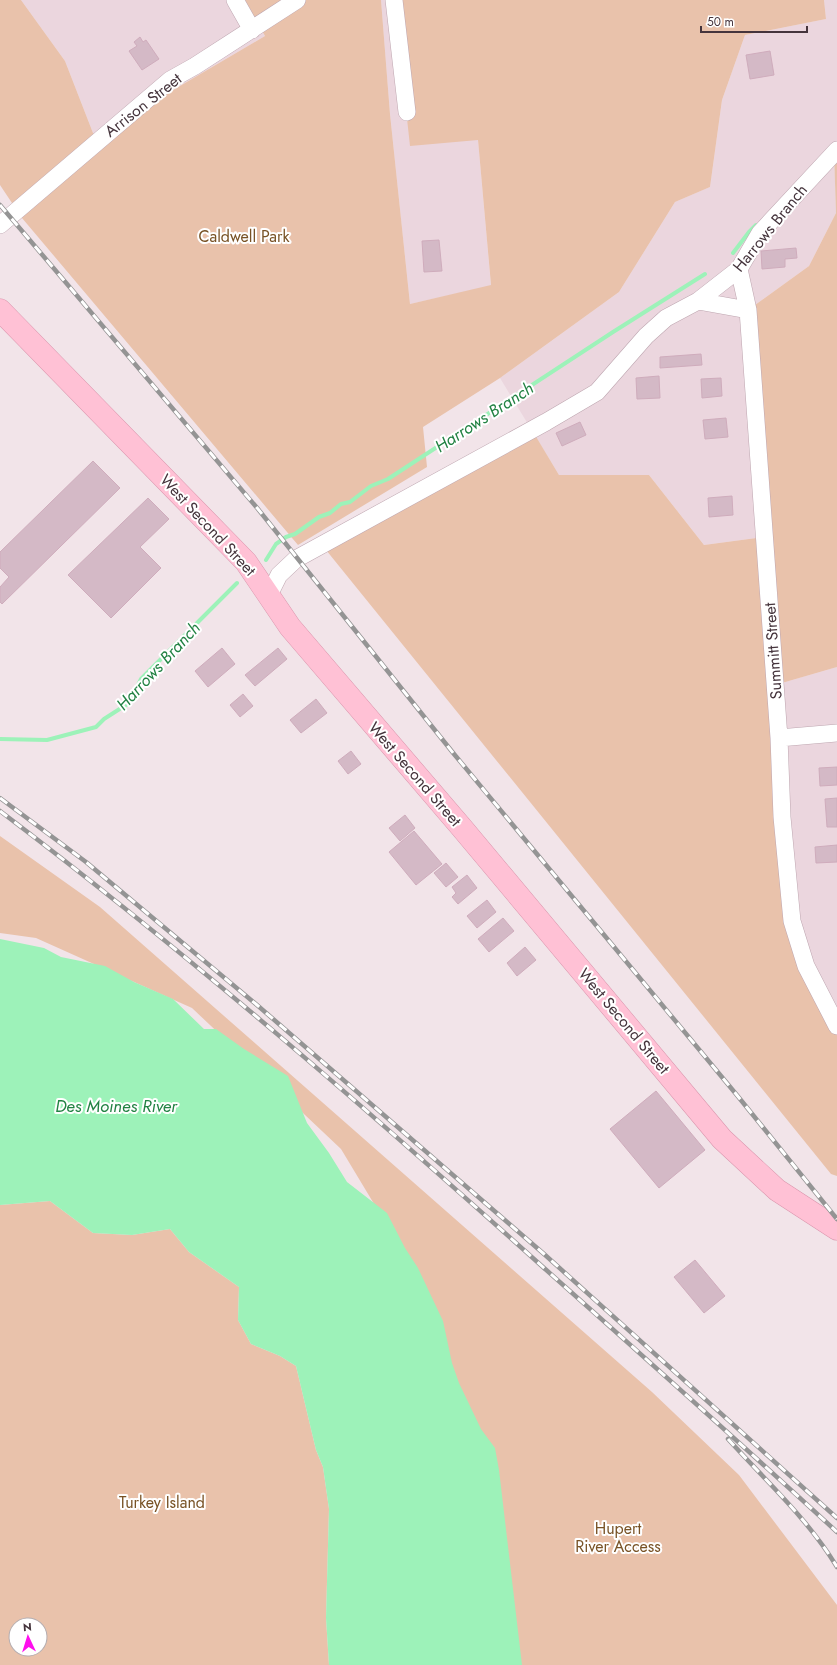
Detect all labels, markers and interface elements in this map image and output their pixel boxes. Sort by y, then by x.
scale bar [701,8,807,34]
text: 50 m [707,13,734,31]
street label: Arrison Street [100,67,187,142]
street label: Harrows Branch [727,179,813,277]
park label: Caldwell Park [198,225,290,248]
water label: Harrows Branch [430,376,538,458]
street label: West Second Street [155,469,261,581]
street label: Summitt Street [758,602,788,700]
water label: Harrows Branch [111,616,205,716]
street label: West Second Street [363,717,467,831]
street label: West Second Street [573,963,675,1079]
water label: Des Moines River [55,1094,178,1118]
park label: Turkey Island [119,1491,205,1514]
park label: Hupert River Access [575,1517,661,1558]
north arrow [8,1617,48,1657]
text: N [22,1619,32,1635]

